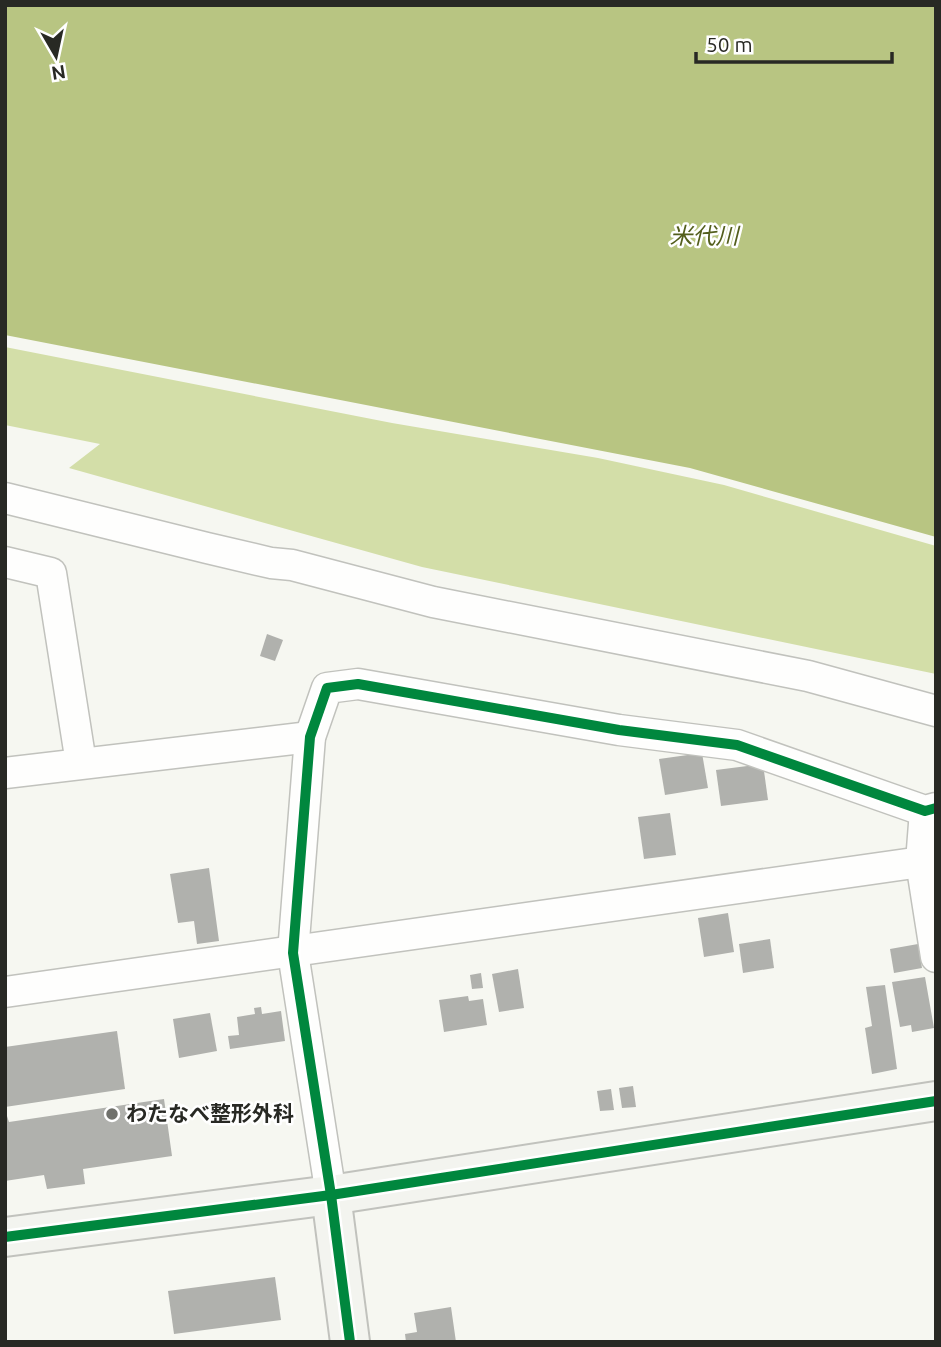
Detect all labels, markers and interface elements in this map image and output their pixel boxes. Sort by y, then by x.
north arrow [21,21,91,91]
scale bar [696,21,892,65]
text: 50 m [706,32,753,56]
text: N [50,61,67,85]
water label: 米代川 [670,223,742,248]
place label: わたなべ整形外科 [126,1101,294,1125]
marker: わたなべ整形外科 [104,1106,120,1122]

